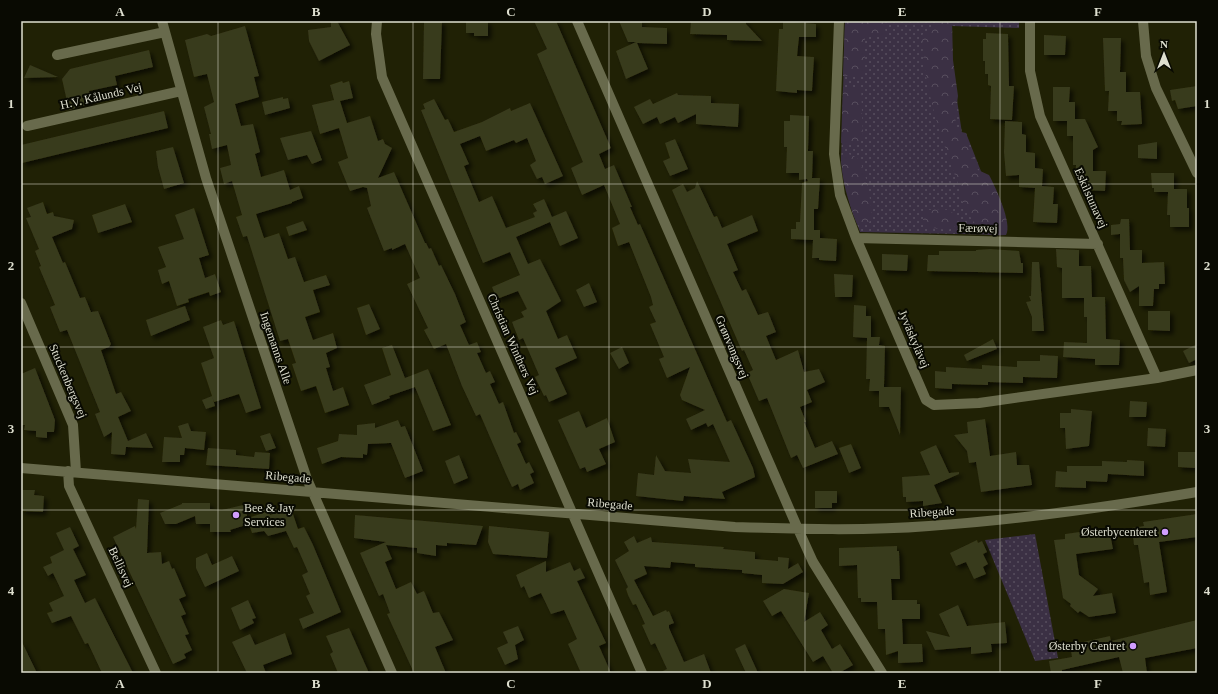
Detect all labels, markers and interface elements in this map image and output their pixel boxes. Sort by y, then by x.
text: A [115,4,125,19]
text: B [312,4,321,19]
text: C [506,4,516,19]
text: D [702,4,712,19]
text: E [898,4,906,19]
text: F [1094,4,1102,19]
north arrow [1144,34,1184,74]
text: N [1160,38,1168,50]
street label: H.V. Kålunds Vej [59,80,143,112]
text: 1 [8,96,14,111]
text: 1 [1204,96,1210,111]
street label: Eskilstunavej [1071,166,1111,230]
street label: Færøvej [958,221,998,235]
text: 2 [8,258,14,273]
text: 2 [1204,258,1210,273]
street label: Christian Winthers Vej [484,291,542,397]
street label: Jyväskylävej [895,308,933,370]
street label: Ingemanns Alle [257,310,295,386]
street label: Grønvangsvej [712,313,752,381]
street label: Stuckenbergsvej [46,342,90,420]
text: 3 [8,421,15,436]
text: 3 [1204,421,1211,436]
street label: Ribegade [265,468,311,486]
street label: Ribegade [587,495,633,513]
place label: Bee & Jay Services [244,501,294,529]
street label: Ribegade [909,503,955,521]
marker: Bee & Jay Services [231,510,241,520]
place label: Østerbycenteret [1081,525,1158,539]
marker: Østerbycenteret [1160,527,1170,537]
street label: Bellisvej [106,545,136,589]
text: 4 [8,583,15,598]
text: 4 [1204,583,1211,598]
place label: Østerby Centret [1049,639,1126,653]
marker: Østerby Centret [1128,641,1138,651]
text: A [115,676,125,691]
text: B [312,676,321,691]
text: C [506,676,516,691]
text: D [702,676,712,691]
text: E [898,676,906,691]
text: F [1094,676,1102,691]

